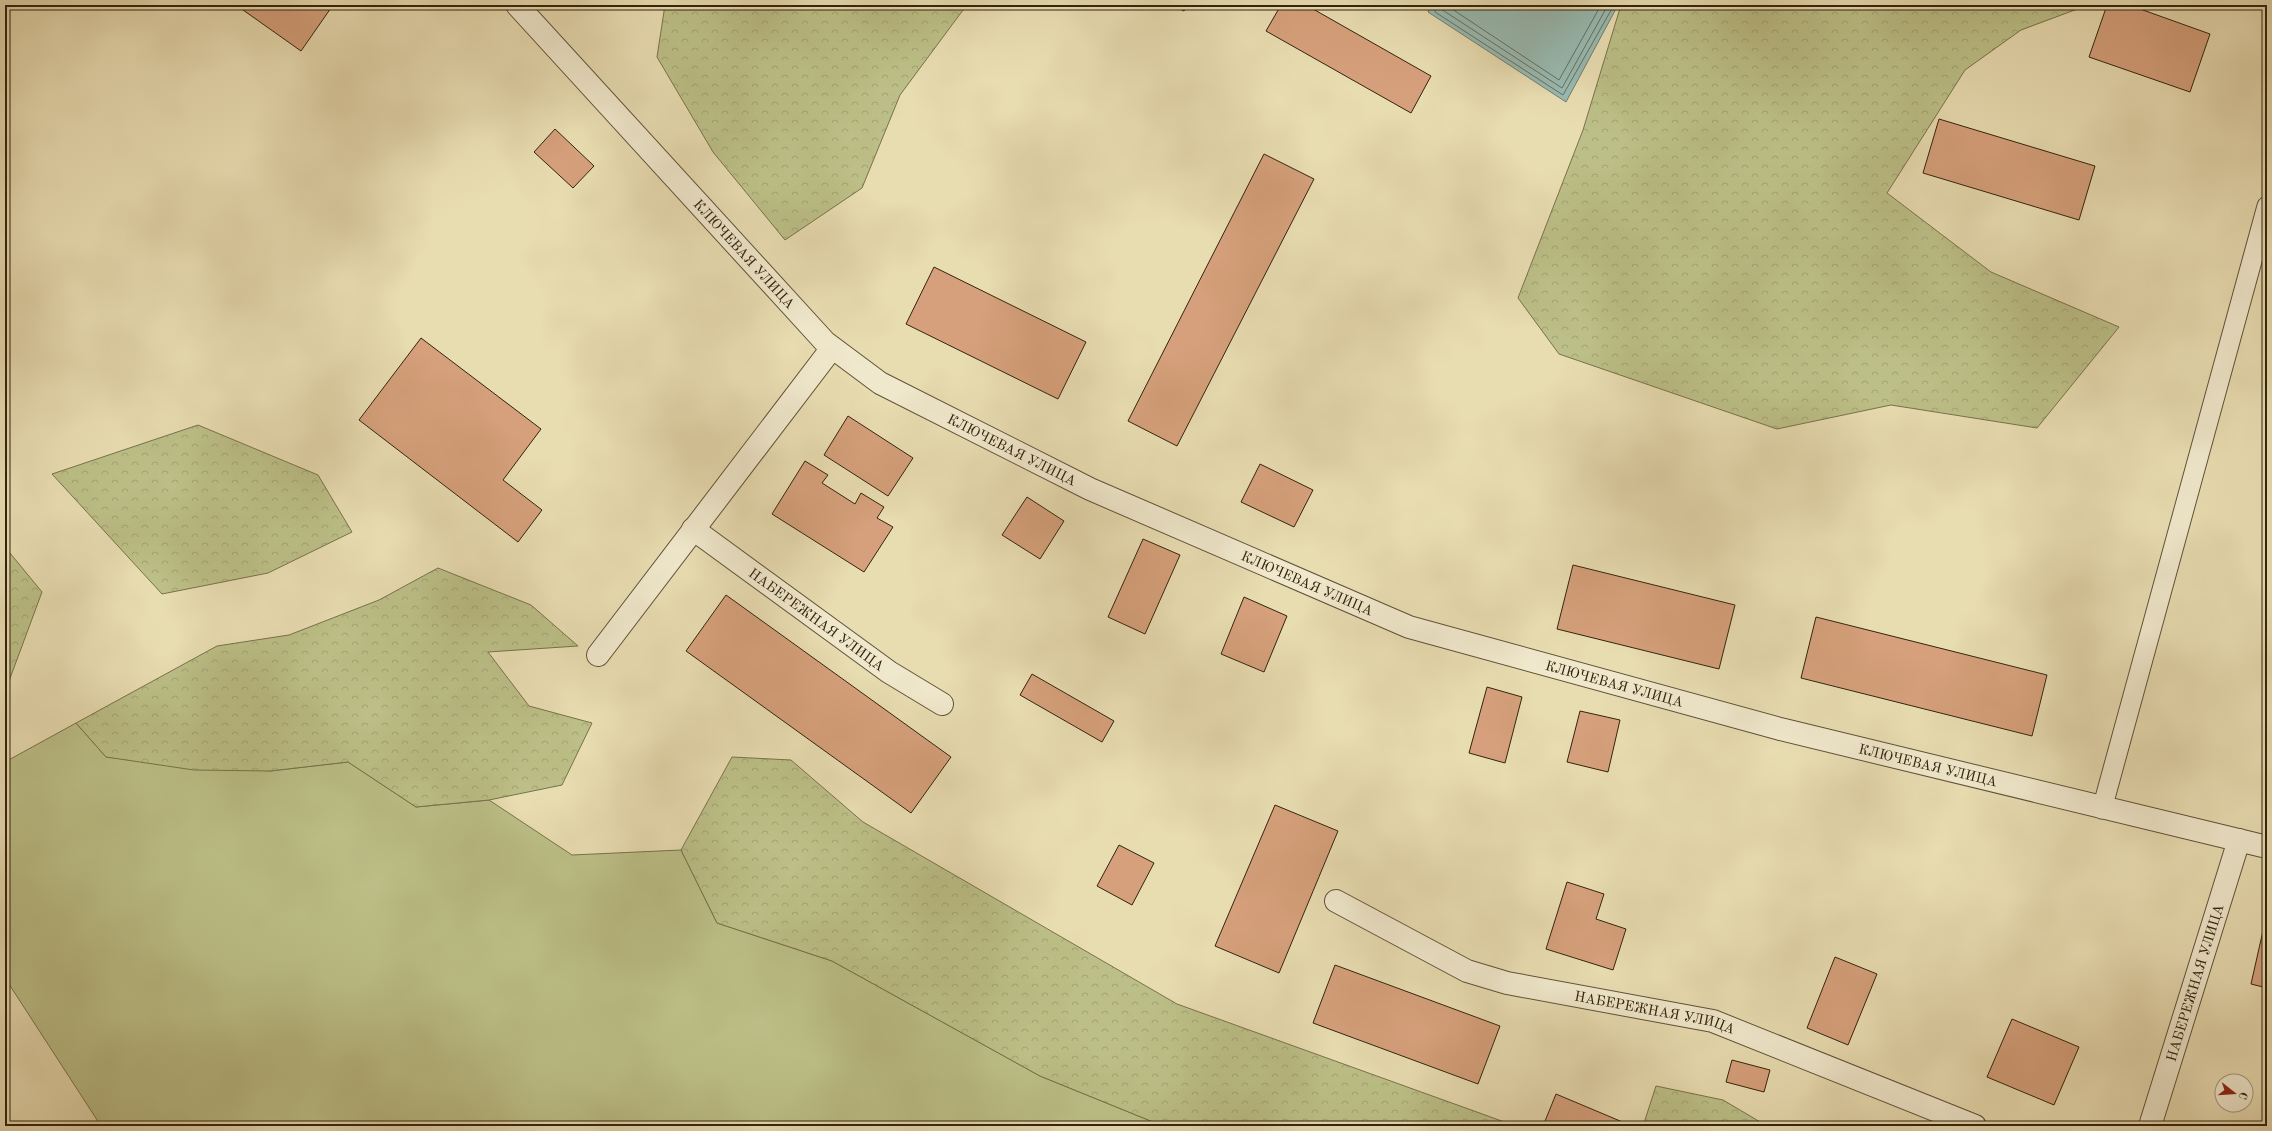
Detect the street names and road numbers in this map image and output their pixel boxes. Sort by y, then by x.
street label: КЛЮЧЕВАЯ УЛИЦА [690,197,797,312]
street label: КЛЮЧЕВАЯ УЛИЦА [945,412,1078,489]
street label: КЛЮЧЕВАЯ УЛИЦА [1239,549,1375,619]
street label: НАБЕРЕЖНАЯ УЛИЦА [746,566,887,674]
street label: КЛЮЧЕВАЯ УЛИЦА [1544,659,1685,710]
street label: КЛЮЧЕВАЯ УЛИЦА [1857,742,1999,789]
street label: НАБЕРЕЖНАЯ УЛИЦА [2164,902,2227,1063]
street label: НАБЕРЕЖНАЯ УЛИЦА [1573,990,1737,1037]

